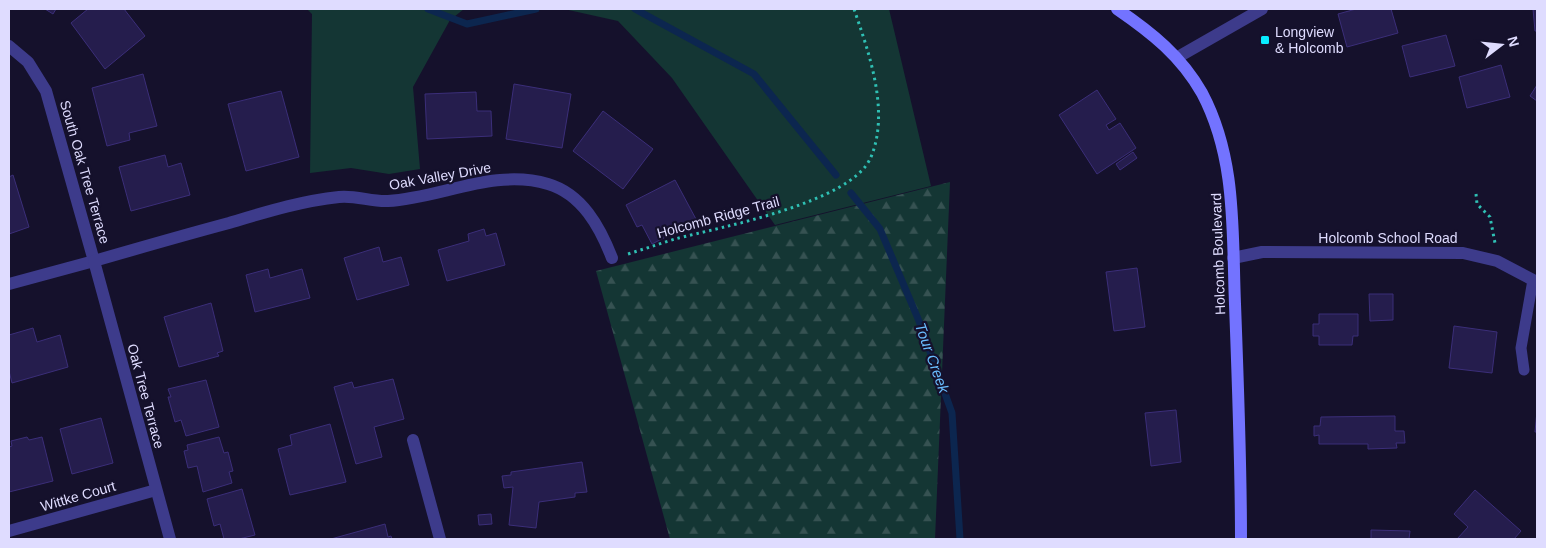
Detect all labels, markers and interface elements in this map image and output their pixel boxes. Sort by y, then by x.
north arrow [1476,20,1526,70]
place label: Longview & Holcomb [1275,24,1344,56]
marker: Longview & Holcomb [1259,34,1271,46]
text: N [1504,34,1523,48]
street label: South Oak Tree Terrace [57,98,113,246]
street label: Oak Valley Drive [388,159,492,193]
street label: Holcomb Ridge Trail [655,193,781,241]
street label: Holcomb Boulevard [1208,193,1228,315]
street label: Holcomb School Road [1318,230,1458,246]
water label: Tour Creek [912,320,954,397]
street label: Oak Tree Terrace [124,342,168,450]
street label: Wittke Court [39,478,117,514]

